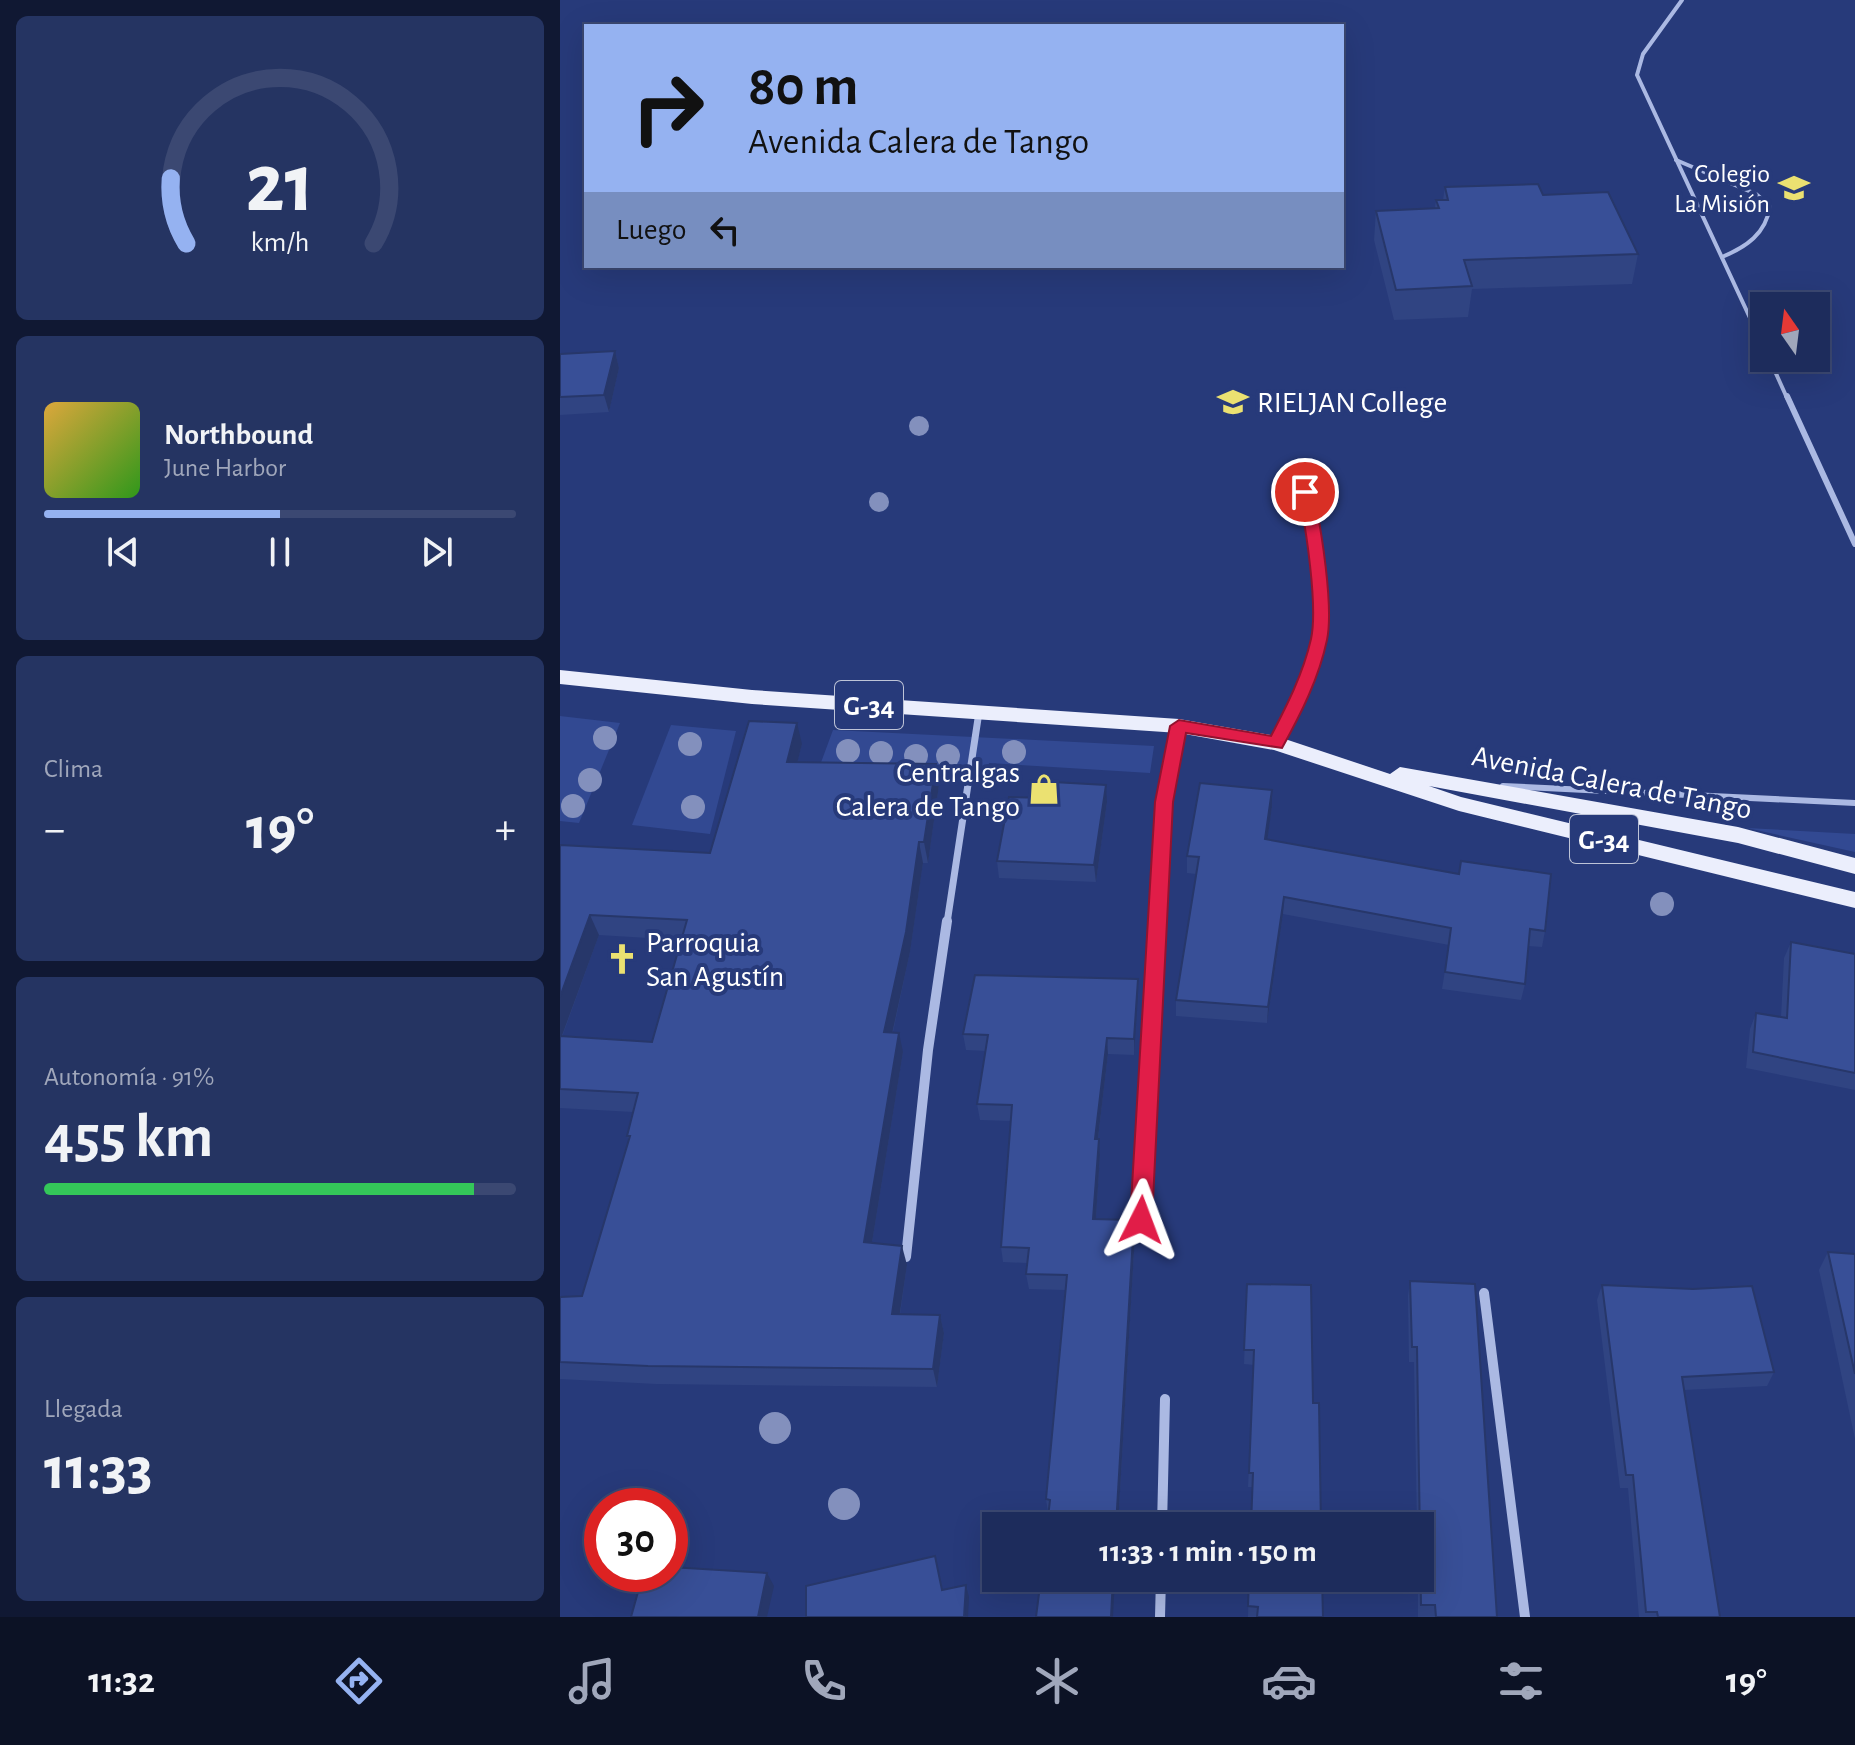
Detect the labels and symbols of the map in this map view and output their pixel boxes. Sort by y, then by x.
place label: Colegio La Misión [1674,161,1770,217]
school or university icon: Colegio La Misión [1777,171,1811,205]
north arrow [1750,292,1830,372]
school or university icon: RIELJAN College [1216,385,1250,419]
place label: RIELJAN College [1257,388,1447,418]
pin [1271,458,1339,526]
road number: G-34 [835,681,903,729]
street label: Avenida Calera de Tango [1469,741,1754,825]
place label: Centralgas Calera de Tango [836,758,1020,822]
shop icon: Centralgas Calera de Tango [1027,772,1061,806]
road number: G-34 [1570,815,1638,863]
place label: Parroquia San Agustín [646,928,784,992]
church icon: Parroquia San Agustín [605,942,639,976]
position arrow [1099,1178,1183,1262]
speed limit sign: 30 [584,1488,688,1592]

